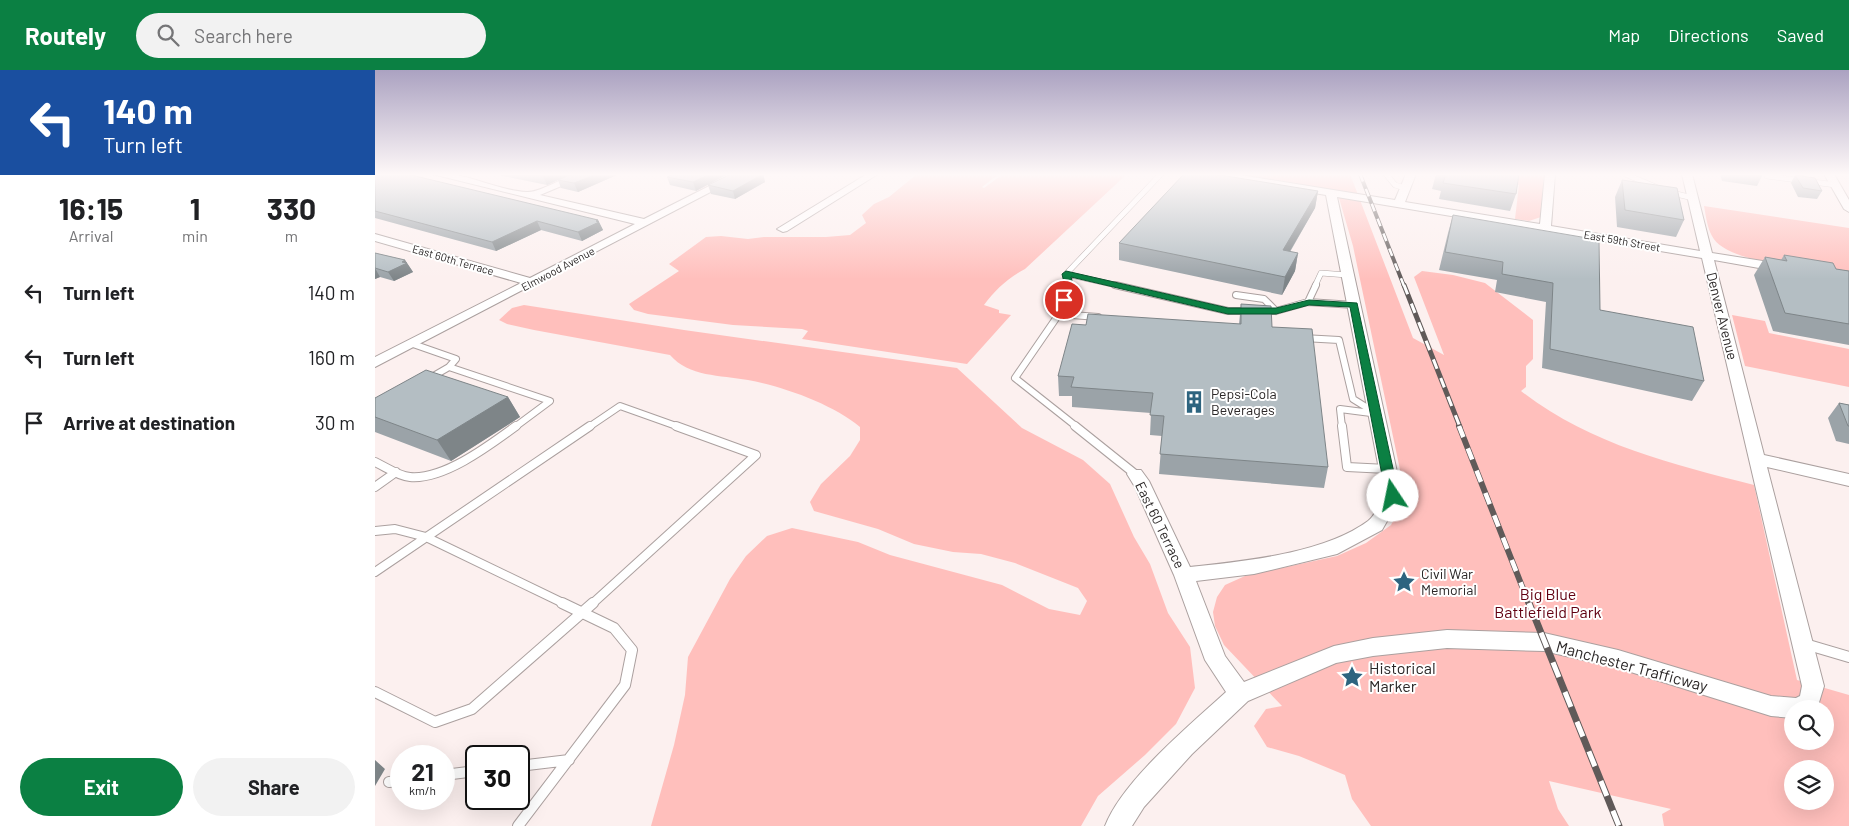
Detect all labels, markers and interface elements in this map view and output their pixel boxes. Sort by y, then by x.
search box [136,13,486,58]
text: Routely [25,21,106,50]
icon: search [154,21,182,49]
text: Search here [194,24,293,47]
text: Map [1608,24,1640,46]
text: Directions [1668,24,1749,46]
text: Saved [1777,24,1824,46]
text: 140 m [103,89,193,131]
icon: left [20,90,85,155]
text: Turn left [103,131,183,157]
text: 16:15 [59,190,123,226]
text: 1 [190,190,200,226]
text: 330 [267,190,316,226]
text: Arrival [69,226,113,245]
text: min [182,226,208,245]
text: m [285,226,298,245]
street label: East 59th Street [1583,227,1661,254]
street label: East 60th Terrace [411,242,496,277]
street label: Elmwood Avenue [519,244,597,293]
street label: Denver Avenue [1703,270,1742,362]
icon: left [20,279,48,307]
pin [1043,279,1085,321]
text: Turn left [63,281,134,304]
text: 140 m [308,281,355,304]
icon: arrive [1050,286,1078,314]
icon: left [20,344,48,372]
text: Turn left [63,346,134,369]
text: 160 m [308,346,355,369]
place label: Pepsi-Cola Beverages [1211,385,1277,418]
building icon: Pepsi-Cola Beverages [1181,389,1207,415]
icon: arrive [20,409,48,437]
text: Arrive at destination [63,411,235,434]
text: 30 m [315,411,355,434]
position arrow [1366,469,1418,521]
street label: East 60 Terrace [1132,479,1189,571]
place label: Civil War Memorial [1421,565,1477,598]
place icon: Civil War Memorial [1391,569,1417,595]
park label: Big Blue Battlefield Park [1494,584,1602,621]
street label: Manchester Trafficway [1554,636,1711,695]
place label: Historical Marker [1369,658,1436,695]
place icon: Historical Marker [1339,664,1365,690]
map controls [1784,700,1834,810]
button: search [1784,700,1834,750]
speed limit sign: 30 [465,745,530,810]
text: 21 [411,756,434,786]
button: Exit [20,758,183,816]
button: Share [193,758,355,816]
button: layers [1784,760,1834,810]
text: km/h [409,783,436,797]

